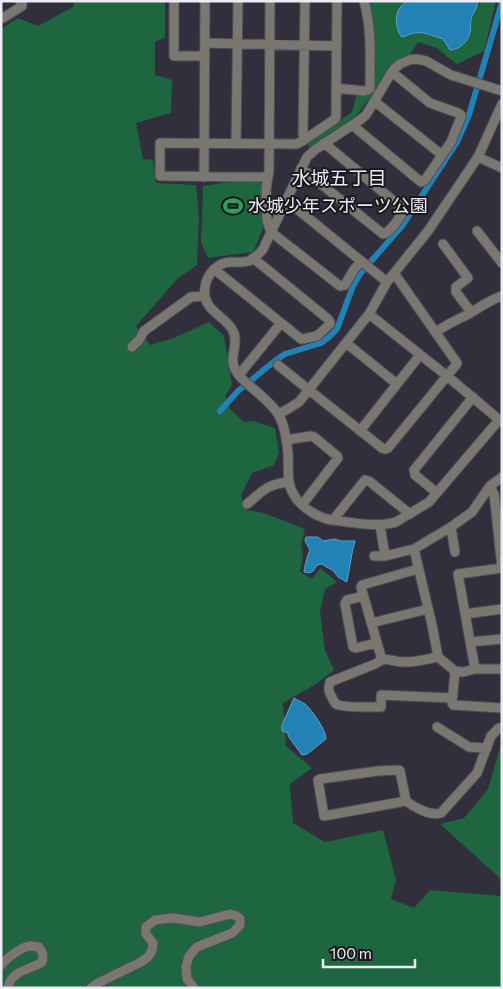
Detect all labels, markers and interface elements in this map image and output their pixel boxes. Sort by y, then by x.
district label: 水城五丁目 [291,166,387,189]
place label: 水城少年スポーツ公園 [248,194,428,216]
sports icon: 水城少年スポーツ公園 [222,195,244,217]
scale bar [323,936,416,968]
text: 100 m [330,944,372,962]

